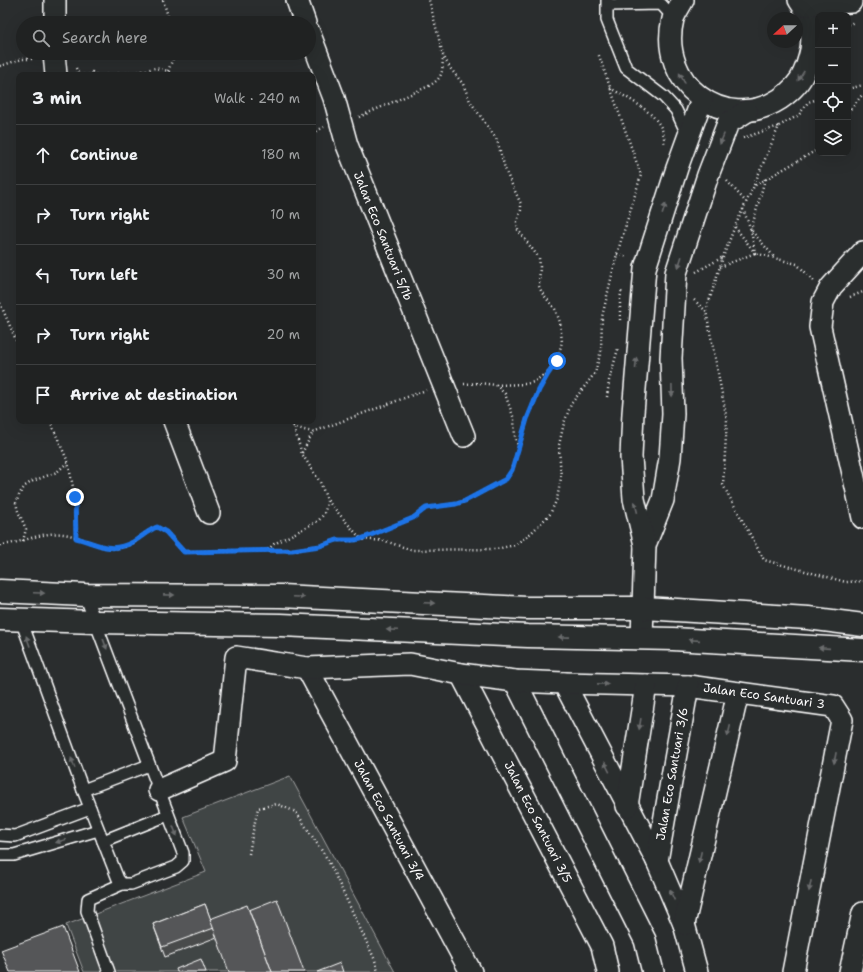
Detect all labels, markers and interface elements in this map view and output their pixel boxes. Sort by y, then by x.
north arrow [767,12,803,48]
map controls [815,12,851,156]
button: + [815,12,851,48]
search box [16,16,316,60]
icon: search [30,27,52,49]
text: Search here [62,28,148,48]
button: − [815,48,851,84]
one-way arrow [798,70,805,82]
one-way arrow [679,72,686,83]
button: locate [815,84,851,120]
text: 3 min [32,87,82,109]
text: Walk · 240 m [214,90,300,107]
button: layers [815,120,851,156]
one-way arrow [719,133,725,144]
icon: ahead [32,144,54,166]
text: Continue [70,145,138,165]
text: 180 m [261,146,300,163]
street label: Jalan Eco Santuari 5/1b [350,169,416,303]
one-way arrow [661,202,667,214]
icon: right [32,204,54,226]
text: Turn right [70,205,150,225]
text: 10 m [270,206,300,223]
one-way arrow [677,256,683,268]
icon: left [32,264,54,286]
text: Turn left [70,265,138,285]
text: 30 m [266,266,300,283]
icon: right [32,324,54,346]
text: Turn right [70,325,150,345]
text: 20 m [267,326,300,343]
route start [548,352,566,370]
one-way arrow [633,357,640,369]
icon: arrive [32,384,54,406]
text: Arrive at destination [70,385,238,405]
one-way arrow [669,385,675,398]
route end [66,488,84,506]
one-way arrow [632,501,638,513]
one-way arrow [33,590,46,596]
one-way arrow [163,592,176,598]
one-way arrow [293,594,306,600]
one-way arrow [423,600,436,606]
one-way arrow [386,627,399,633]
one-way arrow [558,633,570,640]
one-way arrow [25,634,31,646]
one-way arrow [688,637,700,644]
one-way arrow [102,638,108,650]
one-way arrow [818,644,830,651]
street label: Jalan Eco Santuari 3 [702,680,826,712]
one-way arrow [597,681,610,687]
street label: Jalan Eco Santuari 3/6 [652,706,692,842]
one-way arrow [637,718,643,730]
one-way arrow [726,724,732,737]
one-way arrow [831,752,837,764]
one-way arrow [70,756,76,768]
street label: Jalan Eco Santuari 3/4 [350,757,428,883]
street label: Jalan Eco Santuari 3/5 [500,759,576,885]
one-way arrow [604,761,610,773]
one-way arrow [172,826,178,838]
one-way arrow [55,838,67,844]
one-way arrow [696,851,702,863]
one-way arrow [806,879,812,892]
one-way arrow [669,890,675,901]

